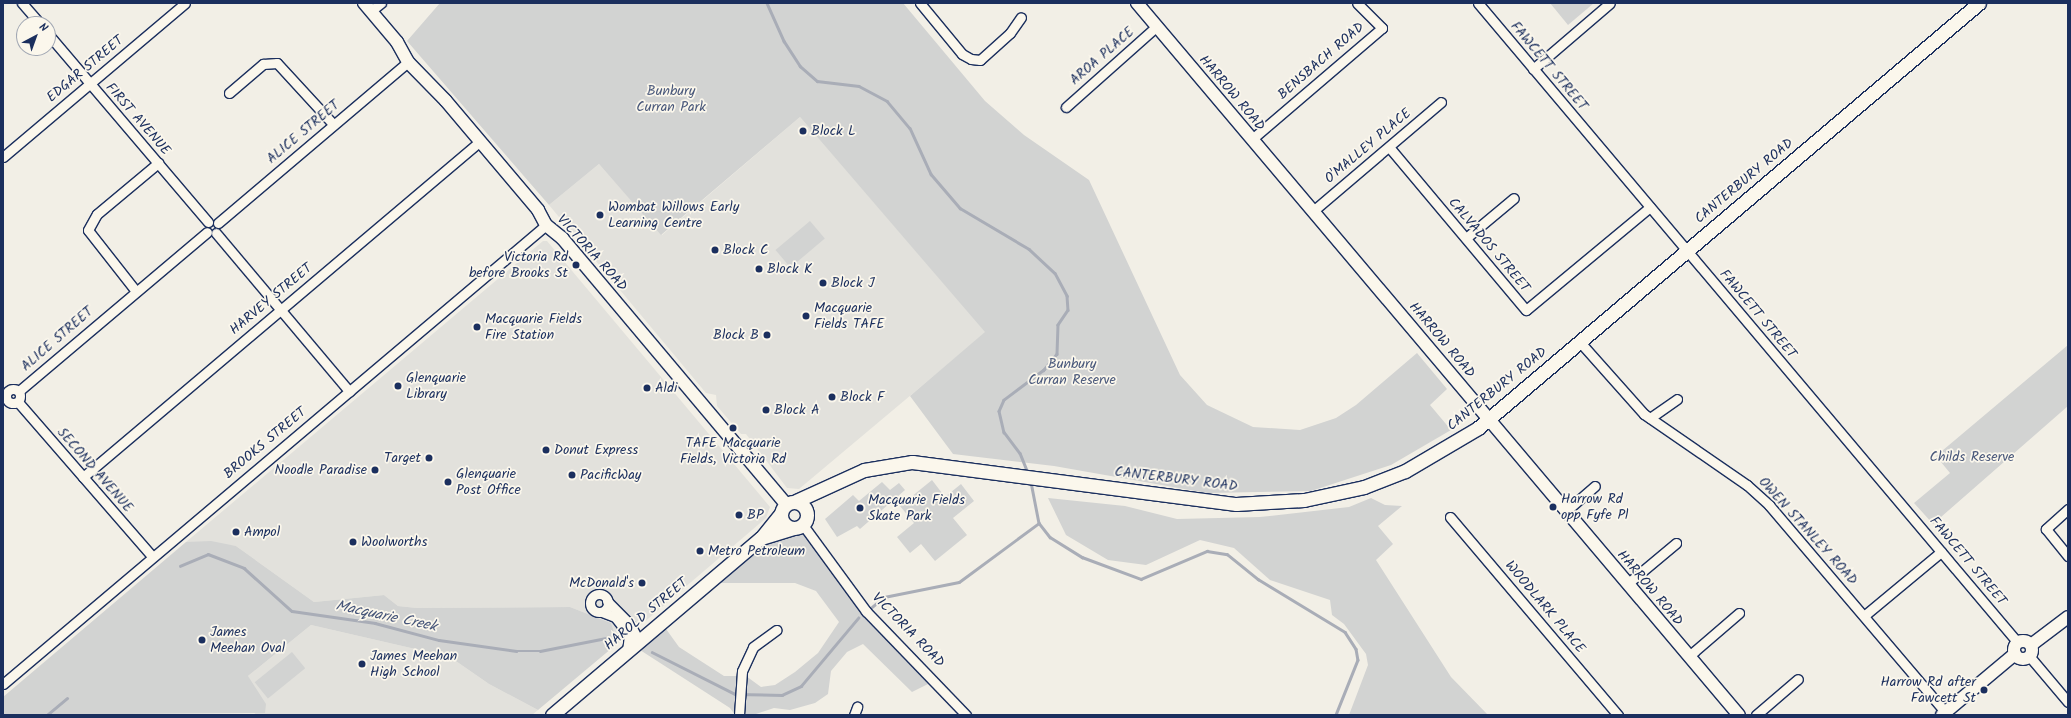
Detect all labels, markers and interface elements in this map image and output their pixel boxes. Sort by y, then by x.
north arrow [16,16,56,56]
street label: FAWCETT STREET [1507,18,1591,114]
text: N [35,19,52,37]
street label: BENSBACH ROAD [1274,19,1368,103]
street label: AROA PLACE [1066,24,1138,88]
street label: EDGAR STREET [43,32,127,106]
street label: HARROW ROAD [1195,52,1269,134]
street label: FIRST AVENUE [102,79,174,159]
park label: Bunbury Curran Park [636,83,706,116]
street label: ALICE STREET [263,97,343,167]
street label: O'MALLEY PLACE [1321,105,1415,187]
place label: Block L [811,123,856,139]
marker: Block L [798,126,808,136]
street label: CANTERBURY ROAD [1691,135,1797,227]
street label: CALVADOS STREET [1445,194,1533,296]
place label: Wombat Willows Early Learning Centre [608,199,739,232]
marker: Wombat Willows Early Learning Centre [595,210,605,220]
street label: VICTORIA ROAD [553,211,631,295]
place label: Block C [723,242,768,258]
marker: Block C [710,245,720,255]
place label: Victoria Rd before Brooks St [469,249,568,282]
street label: HARVEY STREET [226,260,316,338]
marker: Victoria Rd before Brooks St [571,260,581,270]
place label: Block K [767,261,812,277]
marker: Block K [754,264,764,274]
street label: FAWCETT STREET [1716,266,1800,362]
place label: Block J [831,275,875,291]
marker: Block J [818,278,828,288]
street label: HARROW ROAD [1405,299,1479,381]
place label: Macquarie Fields TAFE [814,300,884,332]
street label: ALICE STREET [18,303,96,375]
place label: Macquarie Fields Fire Station [485,311,582,344]
marker: Macquarie Fields TAFE [801,311,811,321]
marker: Macquarie Fields Fire Station [472,322,482,332]
place label: Block B [713,327,759,343]
marker: Block B [762,330,772,340]
street label: CANTERBURY ROAD [1444,344,1550,434]
park label: Bunbury Curran Reserve [1028,356,1116,388]
place label: Glenquarie Library [406,370,466,402]
place label: Aldi [655,380,677,396]
marker: Glenquarie Library [393,381,403,391]
marker: Aldi [642,383,652,393]
place label: Block F [840,389,884,405]
marker: Block F [827,392,837,402]
place label: Block A [774,402,820,418]
street label: BROOKS STREET [220,404,310,482]
marker: Block A [761,405,771,415]
marker: TAFE Macquarie Fields, Victoria Rd [728,423,738,433]
street label: SECOND AVENUE [54,424,136,516]
place label: TAFE Macquarie Fields, Victoria Rd [680,435,786,468]
place label: Donut Express [554,442,638,458]
marker: Donut Express [541,445,551,455]
park label: Childs Reserve [1930,449,2014,465]
place label: Target [384,450,421,466]
marker: Target [424,453,434,463]
place label: Noodle Paradise [275,462,367,478]
street label: CANTERBURY ROAD [1114,463,1238,495]
marker: Noodle Paradise [370,465,380,475]
place label: Glenquarie Post Office [456,466,521,498]
place label: PacificWay [580,467,641,483]
marker: PacificWay [567,470,577,480]
street label: OWEN STANLEY ROAD [1755,474,1861,588]
marker: Glenquarie Post Office [443,477,453,487]
place label: Harrow Rd opp Fyfe Pl [1561,491,1628,524]
place label: Macquarie Fields Skate Park [868,492,965,524]
marker: Harrow Rd opp Fyfe Pl [1548,502,1558,512]
marker: Macquarie Fields Skate Park [855,503,865,513]
place label: BP [747,507,764,523]
marker: BP [734,510,744,520]
street label: FAWCETT STREET [1926,513,2010,609]
place label: Ampol [244,524,280,540]
marker: Ampol [231,527,241,537]
place label: Woolworths [361,534,427,550]
marker: Woolworths [348,537,358,547]
place label: Metro Petroleum [708,543,805,559]
marker: Metro Petroleum [695,546,705,556]
street label: HARROW ROAD [1613,547,1687,629]
street label: WOODLARK PLACE [1501,557,1589,657]
street label: HAROLD STREET [601,574,691,654]
place label: McDonald's [569,575,634,591]
marker: McDonald's [637,578,647,588]
street label: VICTORIA ROAD [868,589,948,671]
water label: Macquarie Creek [334,598,438,636]
place label: James Meehan Oval [210,624,285,656]
marker: James Meehan Oval [197,635,207,645]
place label: James Meehan High School [370,648,457,680]
marker: James Meehan High School [357,659,367,669]
place label: Harrow Rd after Fawcett St [1880,674,1976,706]
marker: Harrow Rd after Fawcett St [1979,685,1989,695]

